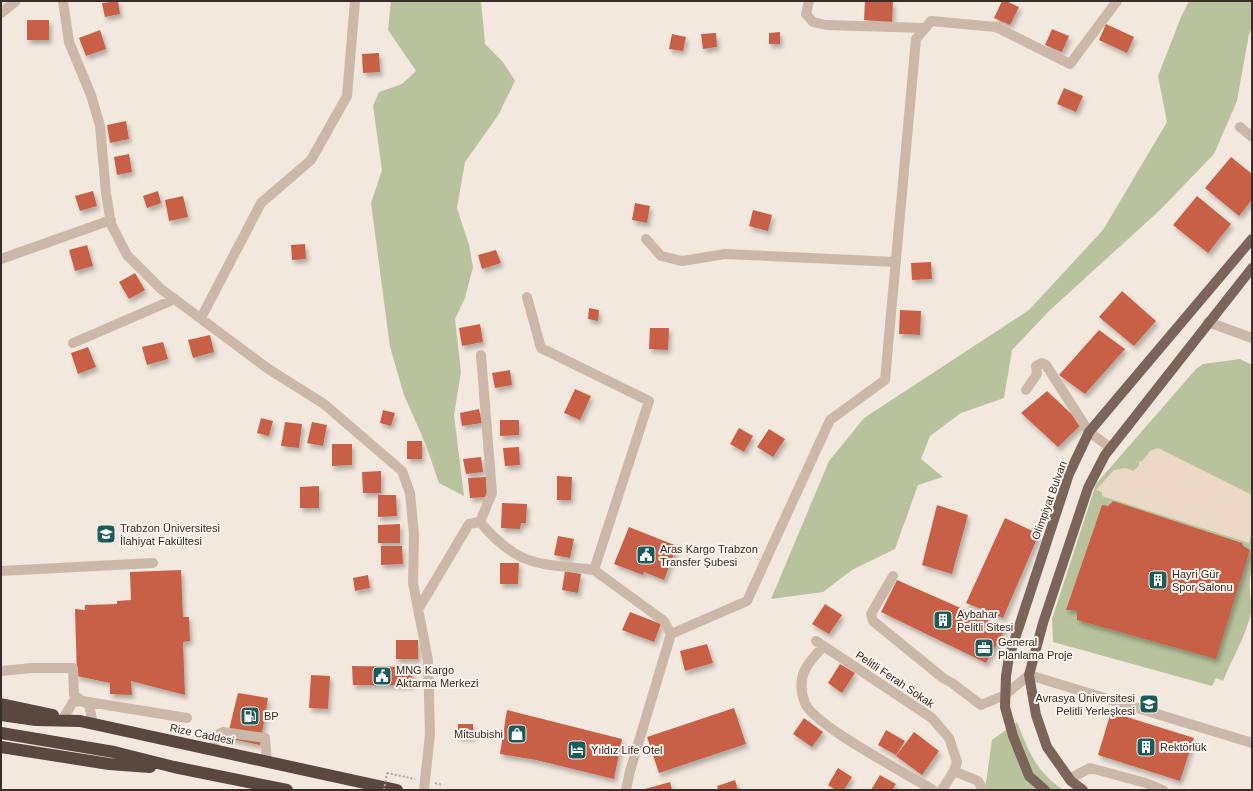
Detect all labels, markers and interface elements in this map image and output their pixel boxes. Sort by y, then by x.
street label: Olimpiyat Bulvarı [1029,459,1069,541]
place label: Trabzon Üniversitesi İlahiyat Fakültesi [120,522,220,547]
school or university icon: Trabzon Üniversitesi İlahiyat Fakültesi [95,523,117,545]
place label: Aras Kargo Trabzon Transfer Şubesi [660,543,758,568]
public building icon: Aras Kargo Trabzon Transfer Şubesi [635,544,657,566]
place label: Hayri Gür Spor Salonu [1172,568,1233,593]
building icon: Hayri Gür Spor Salonu [1147,569,1169,591]
place label: Aybahar Pelitli Sitesi [957,608,1013,633]
building icon: Aybahar Pelitli Sitesi [932,609,954,631]
place label: General Planlama Proje [998,636,1073,661]
office icon: General Planlama Proje [973,637,995,659]
street label: Pelitli Ferah Sokak [854,648,937,710]
place label: MNG Kargo Aktarma Merkezi [396,664,479,689]
public building icon: MNG Kargo Aktarma Merkezi [371,665,393,687]
place label: Avrasya Üniversitesi Pelitli Yerleşkesi [1036,692,1135,717]
school or university icon: Avrasya Üniversitesi Pelitli Yerleşkesi [1138,693,1160,715]
fuel station icon: BP [239,705,261,727]
place label: BP [264,710,279,722]
street label: Rize Caddesi [169,721,235,747]
shop icon: Mitsubishi [506,723,528,745]
place label: Mitsubishi [454,728,503,740]
building icon: Rektörlük [1135,736,1157,758]
hotel icon: Yıldız Life Otel [566,739,588,761]
place label: Rektörlük [1160,741,1207,753]
place label: Yıldız Life Otel [591,744,663,756]

